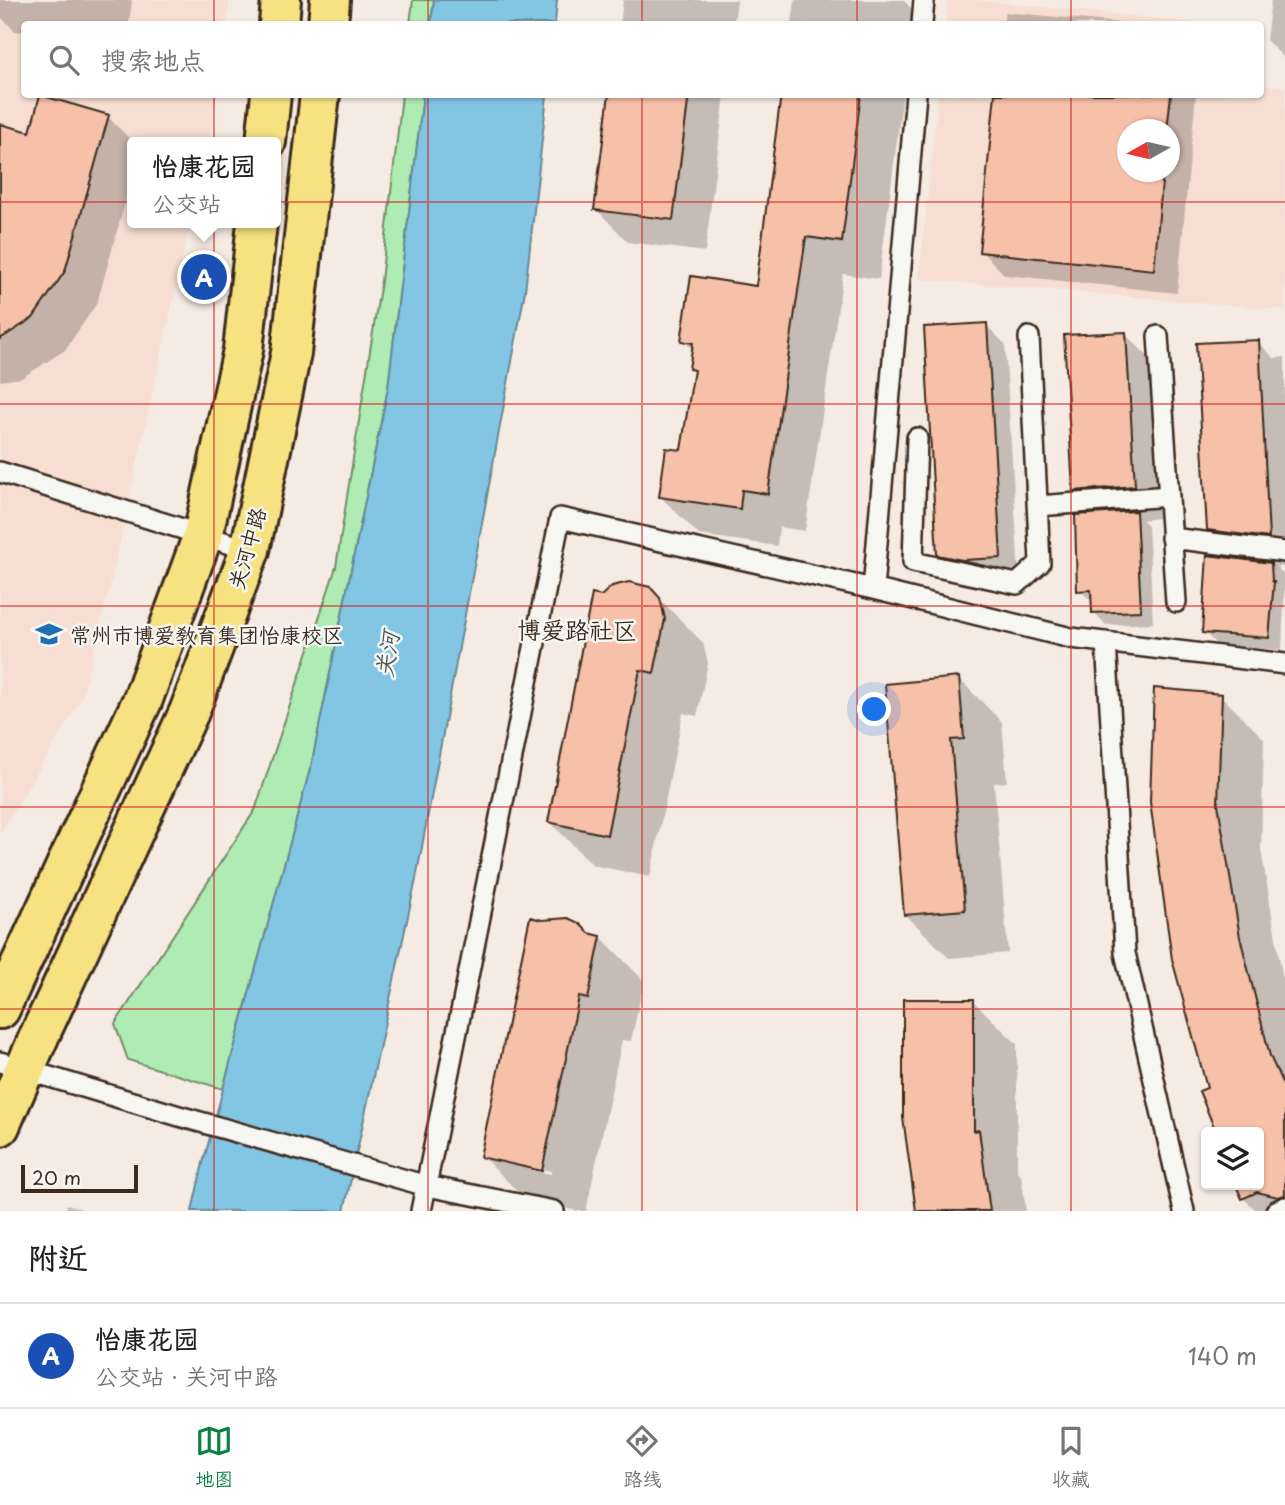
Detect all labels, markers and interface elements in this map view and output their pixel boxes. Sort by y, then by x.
search box [21,21,1264,98]
text: 搜索地点 [101,40,205,79]
icon: search [45,41,83,79]
north arrow [1117,119,1180,182]
popup [127,137,281,228]
text: 怡康花园 [152,146,256,185]
text: 公交站 [152,185,221,220]
pin: A [181,251,227,303]
street label: 关河中路 [219,503,273,593]
district label: 博爱路社区 [517,611,637,647]
place label: 常州市博爱教育集团怡康校区 [70,618,343,650]
school or university icon: 常州市博爱教育集团怡康校区 [34,619,64,649]
water label: 关河 [365,625,408,679]
your location [857,692,891,726]
map controls [1201,1127,1264,1190]
button: layers [1201,1127,1264,1190]
scale bar [21,1162,138,1194]
text: 20 m [32,1163,81,1191]
text: 附近 [28,1234,88,1279]
text: 怡康花园 [95,1319,199,1358]
text: A [42,1338,60,1373]
text: 140 m [1188,1338,1257,1373]
text: 公交站 · 关河中路 [95,1358,278,1393]
tab: 地图 [195,1422,233,1492]
tab: 路线 [623,1422,662,1492]
tab: 收藏 [1052,1422,1090,1492]

